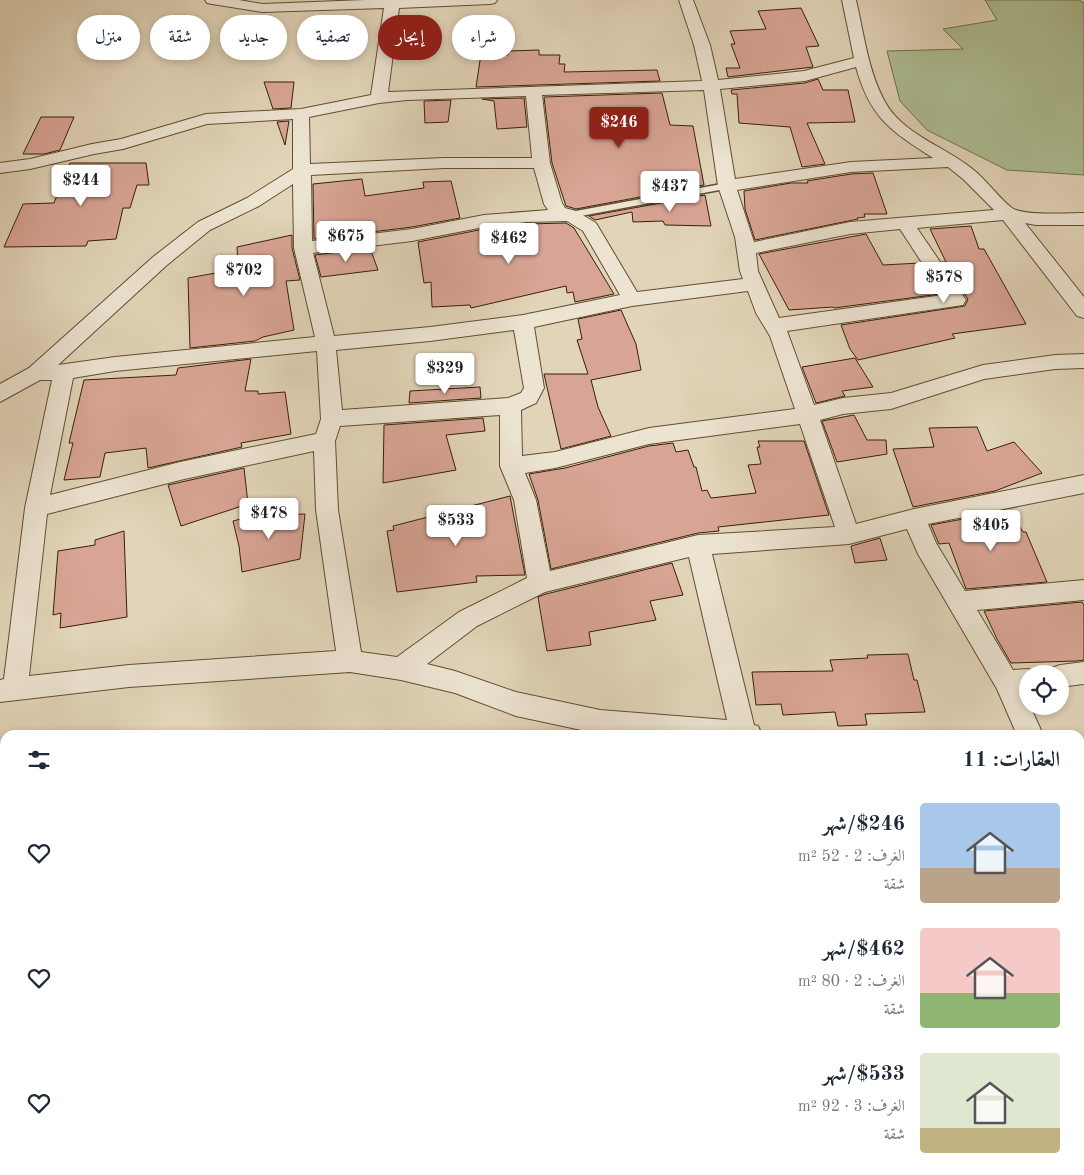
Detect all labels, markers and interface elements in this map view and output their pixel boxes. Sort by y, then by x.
chip: منزل [77,15,140,60]
chip: شقة [150,15,210,60]
chip: جديد [220,15,287,60]
chip: تصفية [297,15,368,60]
chip: إيجار [378,15,442,60]
chip: شراء [452,15,515,60]
pin: $246 [589,106,649,149]
text: $246 [600,115,638,131]
pin: $244 [51,164,111,207]
pin: $437 [640,170,700,213]
text: $244 [62,173,100,189]
text: $437 [651,179,689,195]
pin: $675 [316,220,376,263]
pin: $462 [479,222,539,265]
text: $675 [327,229,365,245]
text: $462 [490,231,528,247]
pin: $702 [214,254,274,297]
pin: $578 [914,262,974,304]
text: $702 [225,263,263,279]
text: $578 [925,270,963,286]
pin: $329 [415,352,475,395]
text: $329 [426,361,464,377]
pin: $478 [239,498,299,540]
pin: $533 [426,504,486,547]
text: $478 [250,506,288,522]
pin: $405 [961,510,1021,552]
text: $533 [437,513,475,529]
text: $405 [972,518,1010,534]
map controls [1019,665,1069,715]
button: locate [1019,665,1069,715]
icon: filters [25,746,53,774]
text: العقارات: 11 [963,750,1060,771]
text: $246/شهر [823,814,905,835]
icon: home [960,823,1020,883]
icon: heart [25,839,53,867]
text: الغرف: 2 · 52 m² [798,849,905,865]
text: شقة [884,877,905,893]
text: $462/شهر [823,939,905,960]
icon: home [960,948,1020,1008]
icon: heart [25,964,53,992]
text: الغرف: 2 · 80 m² [798,974,905,990]
text: شقة [884,1002,905,1018]
text: $533/شهر [823,1064,905,1085]
icon: home [960,1073,1020,1133]
icon: heart [25,1089,53,1117]
text: الغرف: 3 · 92 m² [798,1099,905,1115]
text: شقة [884,1127,905,1143]

